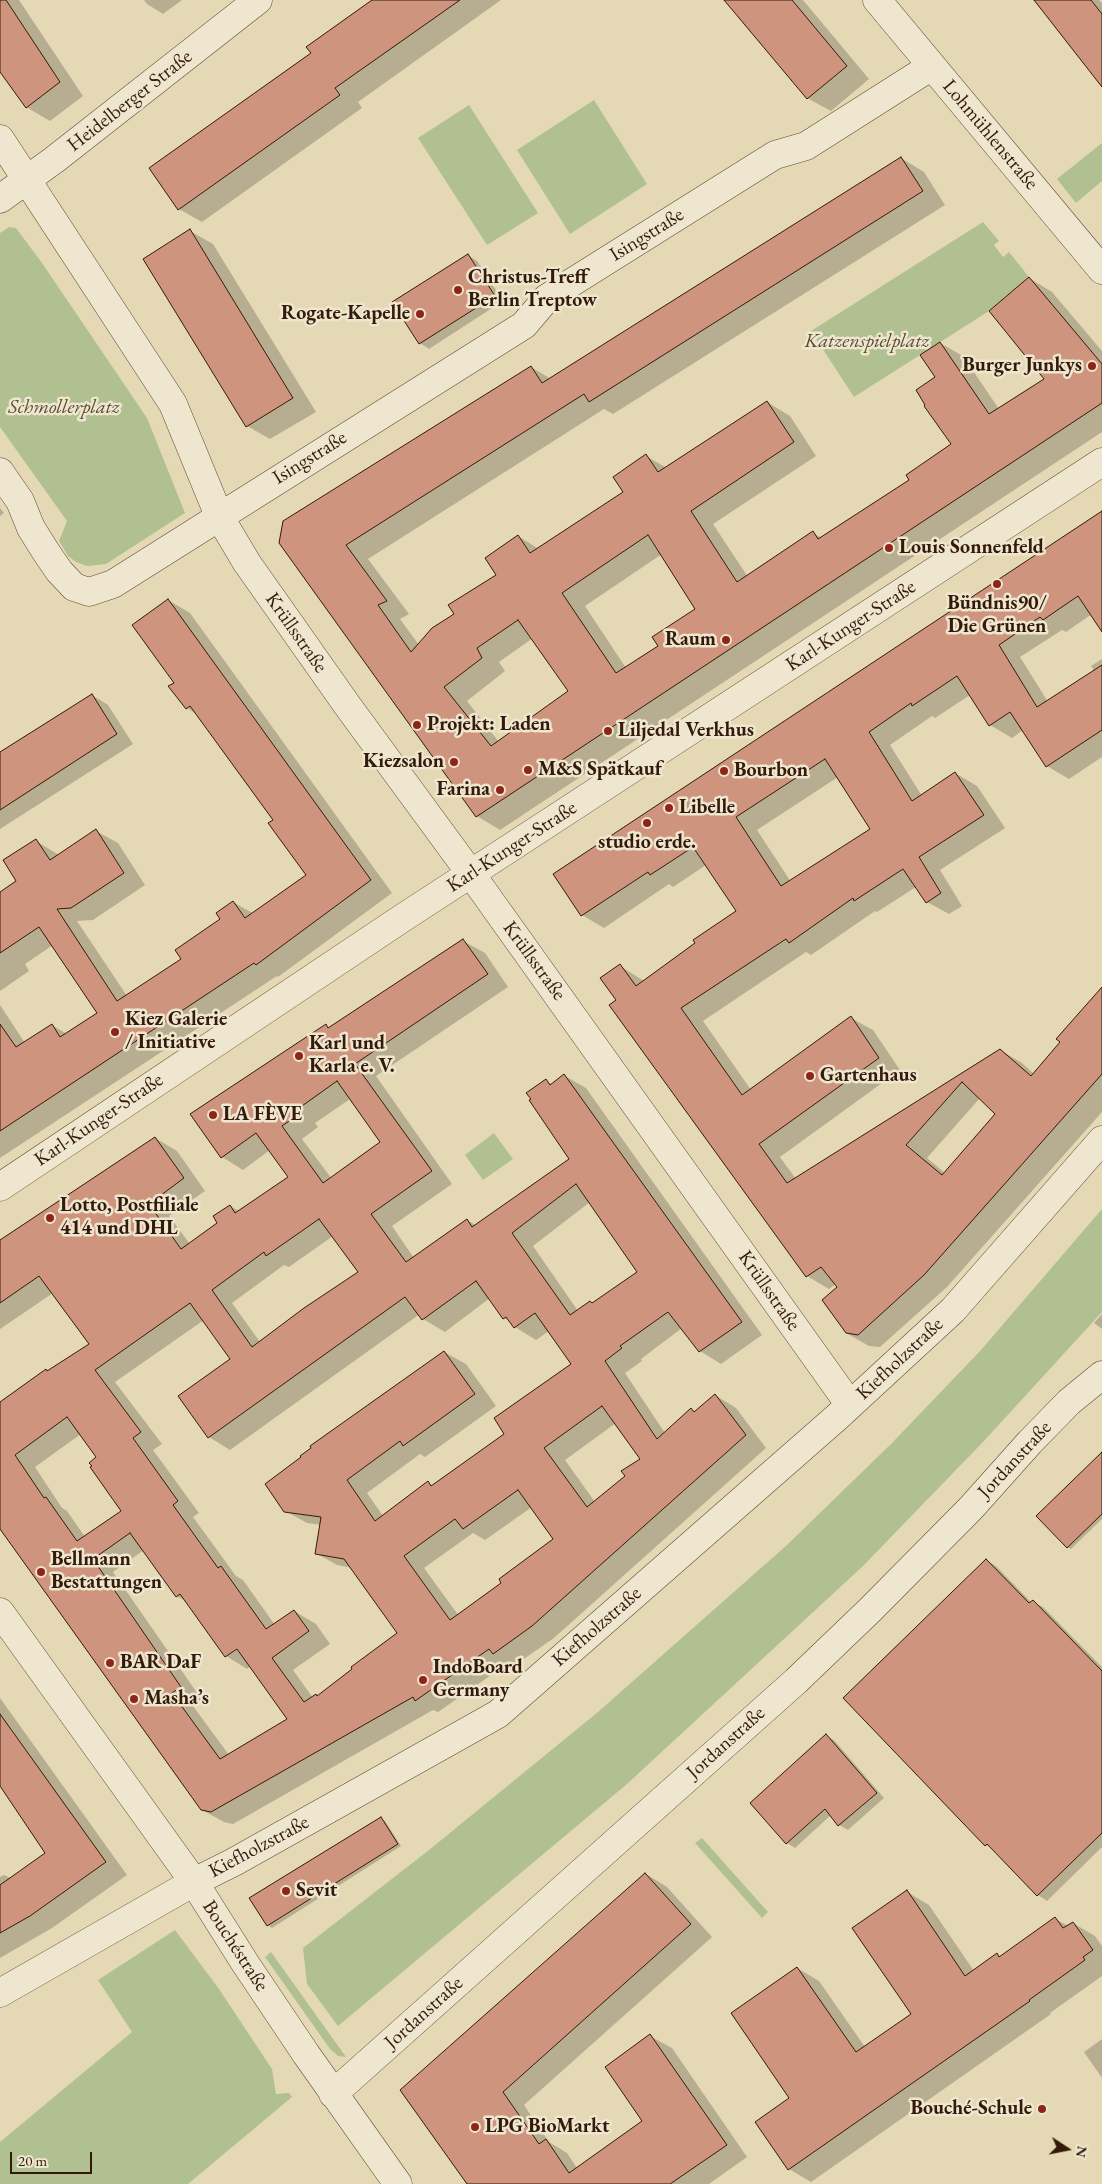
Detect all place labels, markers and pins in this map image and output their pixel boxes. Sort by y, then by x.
place label: Christus-Treff Berlin Treptow [468,266,597,313]
marker: Christus-Treff Berlin Treptow [452,284,464,296]
place label: Rogate-Kapelle [281,302,410,326]
marker: Rogate-Kapelle [414,308,426,320]
place label: Burger Junkys [962,354,1082,378]
marker: Burger Junkys [1086,360,1098,372]
place label: Louis Sonnenfeld [899,536,1044,560]
marker: Louis Sonnenfeld [883,542,895,554]
marker: Bündnis90/ Die Grünen [991,578,1003,590]
place label: Bündnis90/ Die Grünen [947,592,1047,639]
place label: Raum [665,628,716,652]
marker: Raum [720,634,732,646]
place label: Projekt: Laden [427,713,551,737]
marker: Projekt: Laden [411,719,423,731]
place label: Liljedal Verkhus [618,719,754,743]
marker: Liljedal Verkhus [602,725,614,737]
place label: Kiezsalon [363,750,444,774]
marker: Kiezsalon [448,756,460,768]
place label: M&S Spätkauf [538,758,662,782]
place label: Bourbon [734,759,808,783]
marker: M&S Spätkauf [522,764,534,776]
marker: Bourbon [718,765,730,777]
place label: Farina [436,778,490,802]
marker: Farina [494,784,506,796]
place label: Libelle [679,796,735,820]
marker: Libelle [663,802,675,814]
marker: studio erde. [641,817,653,829]
place label: studio erde. [598,831,696,855]
place label: Kiez Galerie / Initiative [125,1008,227,1055]
marker: Kiez Galerie / Initiative [109,1026,121,1038]
place label: Karl und Karla e. V. [309,1032,395,1079]
marker: Karl und Karla e. V. [293,1050,305,1062]
place label: Gartenhaus [820,1064,917,1088]
marker: Gartenhaus [804,1070,816,1082]
place label: LA FÈVE [223,1103,302,1127]
marker: LA FÈVE [207,1109,219,1121]
place label: Lotto, Postfiliale 414 und DHL [60,1194,199,1241]
marker: Lotto, Postfiliale 414 und DHL [44,1212,56,1224]
place label: Bellmann Bestattungen [51,1548,162,1595]
marker: Bellmann Bestattungen [35,1566,47,1578]
place label: BAR DaF [120,1651,201,1675]
place label: IndoBoard Germany [433,1656,523,1703]
marker: BAR DaF [104,1657,116,1669]
marker: IndoBoard Germany [417,1674,429,1686]
place label: Masha’s [144,1687,209,1711]
marker: Masha’s [128,1693,140,1705]
place label: Sevit [296,1879,337,1903]
marker: Sevit [280,1885,292,1897]
place label: Bouché-Schule [910,2097,1032,2121]
marker: Bouché-Schule [1036,2103,1048,2115]
place label: LPG BioMarkt [485,2115,609,2139]
marker: LPG BioMarkt [469,2121,481,2133]

